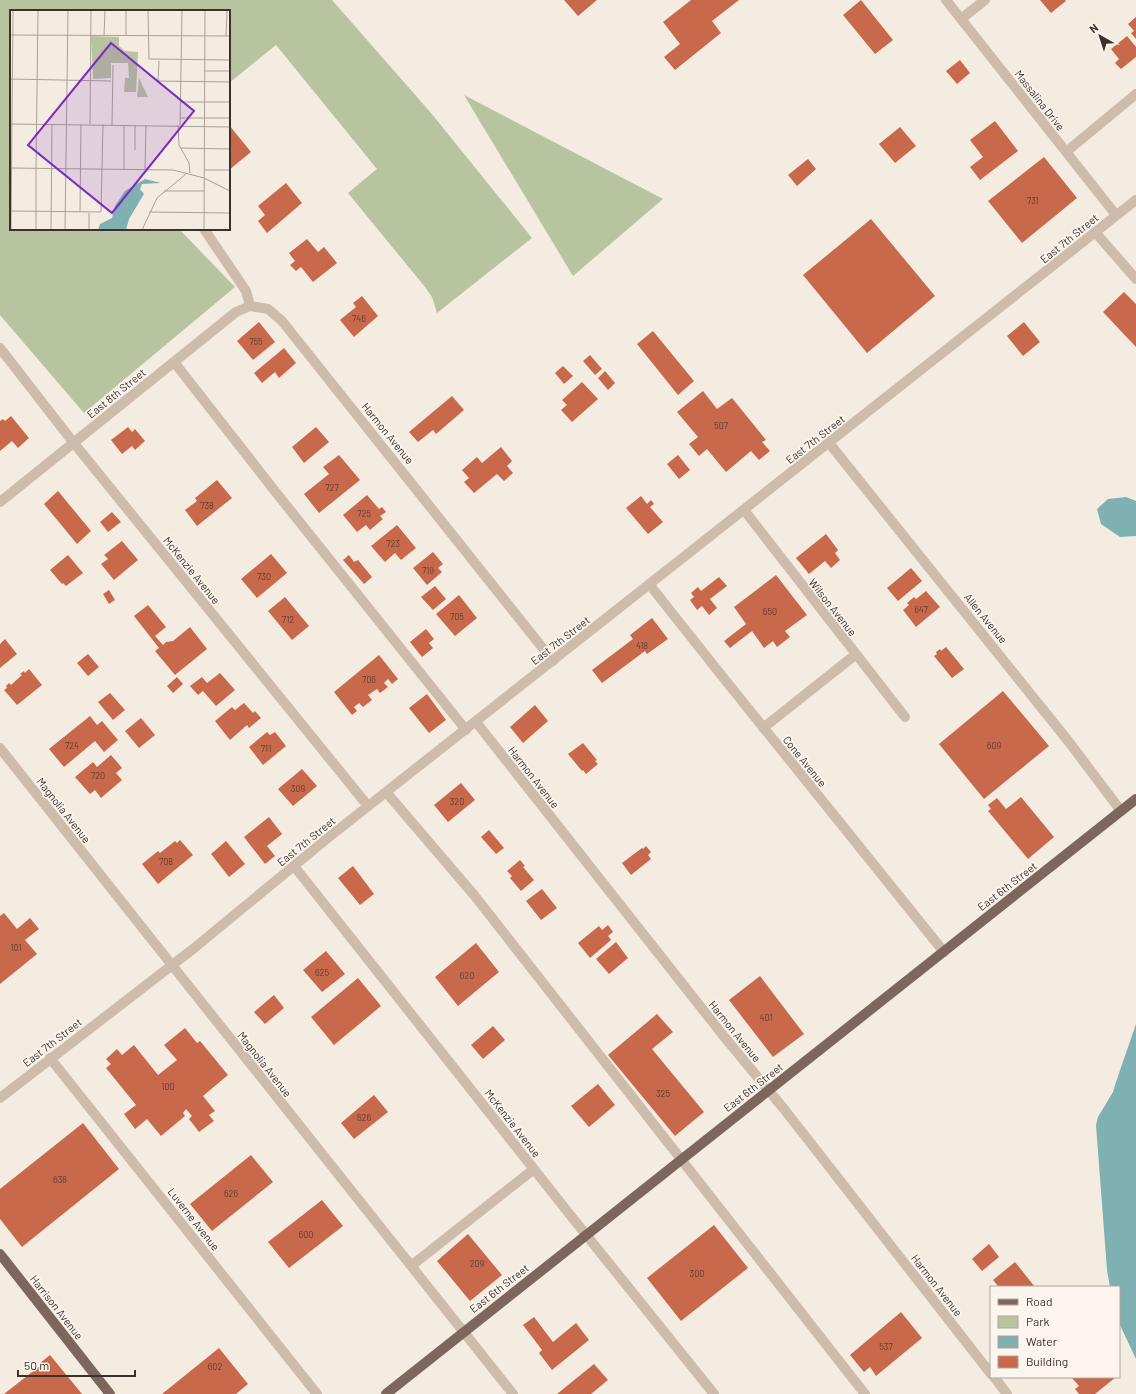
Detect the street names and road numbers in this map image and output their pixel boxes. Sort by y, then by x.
street label: Massalina Drive [1012,67,1068,133]
street label: East 7th Street [1037,211,1101,265]
street label: East 8th Street [84,365,148,421]
street label: Harmon Avenue [359,400,417,466]
street label: East 7th Street [783,412,847,466]
street label: McKenzie Avenue [161,534,223,606]
street label: Wilson Avenue [807,576,860,638]
street label: Allen Avenue [962,590,1010,646]
street label: East 7th Street [528,613,592,667]
street label: Cone Avenue [781,733,829,789]
street label: Harmon Avenue [506,743,562,811]
street label: Magnolia Avenue [34,775,94,845]
street label: East 7th Street [274,814,338,868]
street label: East 6th Street [975,859,1039,913]
street label: Harmon Avenue [706,998,764,1064]
street label: East 7th Street [20,1015,84,1069]
street label: Magnolia Avenue [235,1029,295,1099]
street label: East 6th Street [721,1060,785,1114]
street label: McKenzie Avenue [482,1086,544,1160]
street label: Luverne Avenue [166,1185,223,1253]
street label: Harmon Avenue [909,1251,965,1319]
street label: East 6th Street [467,1261,531,1315]
street label: Harrison Avenue [28,1272,86,1342]

